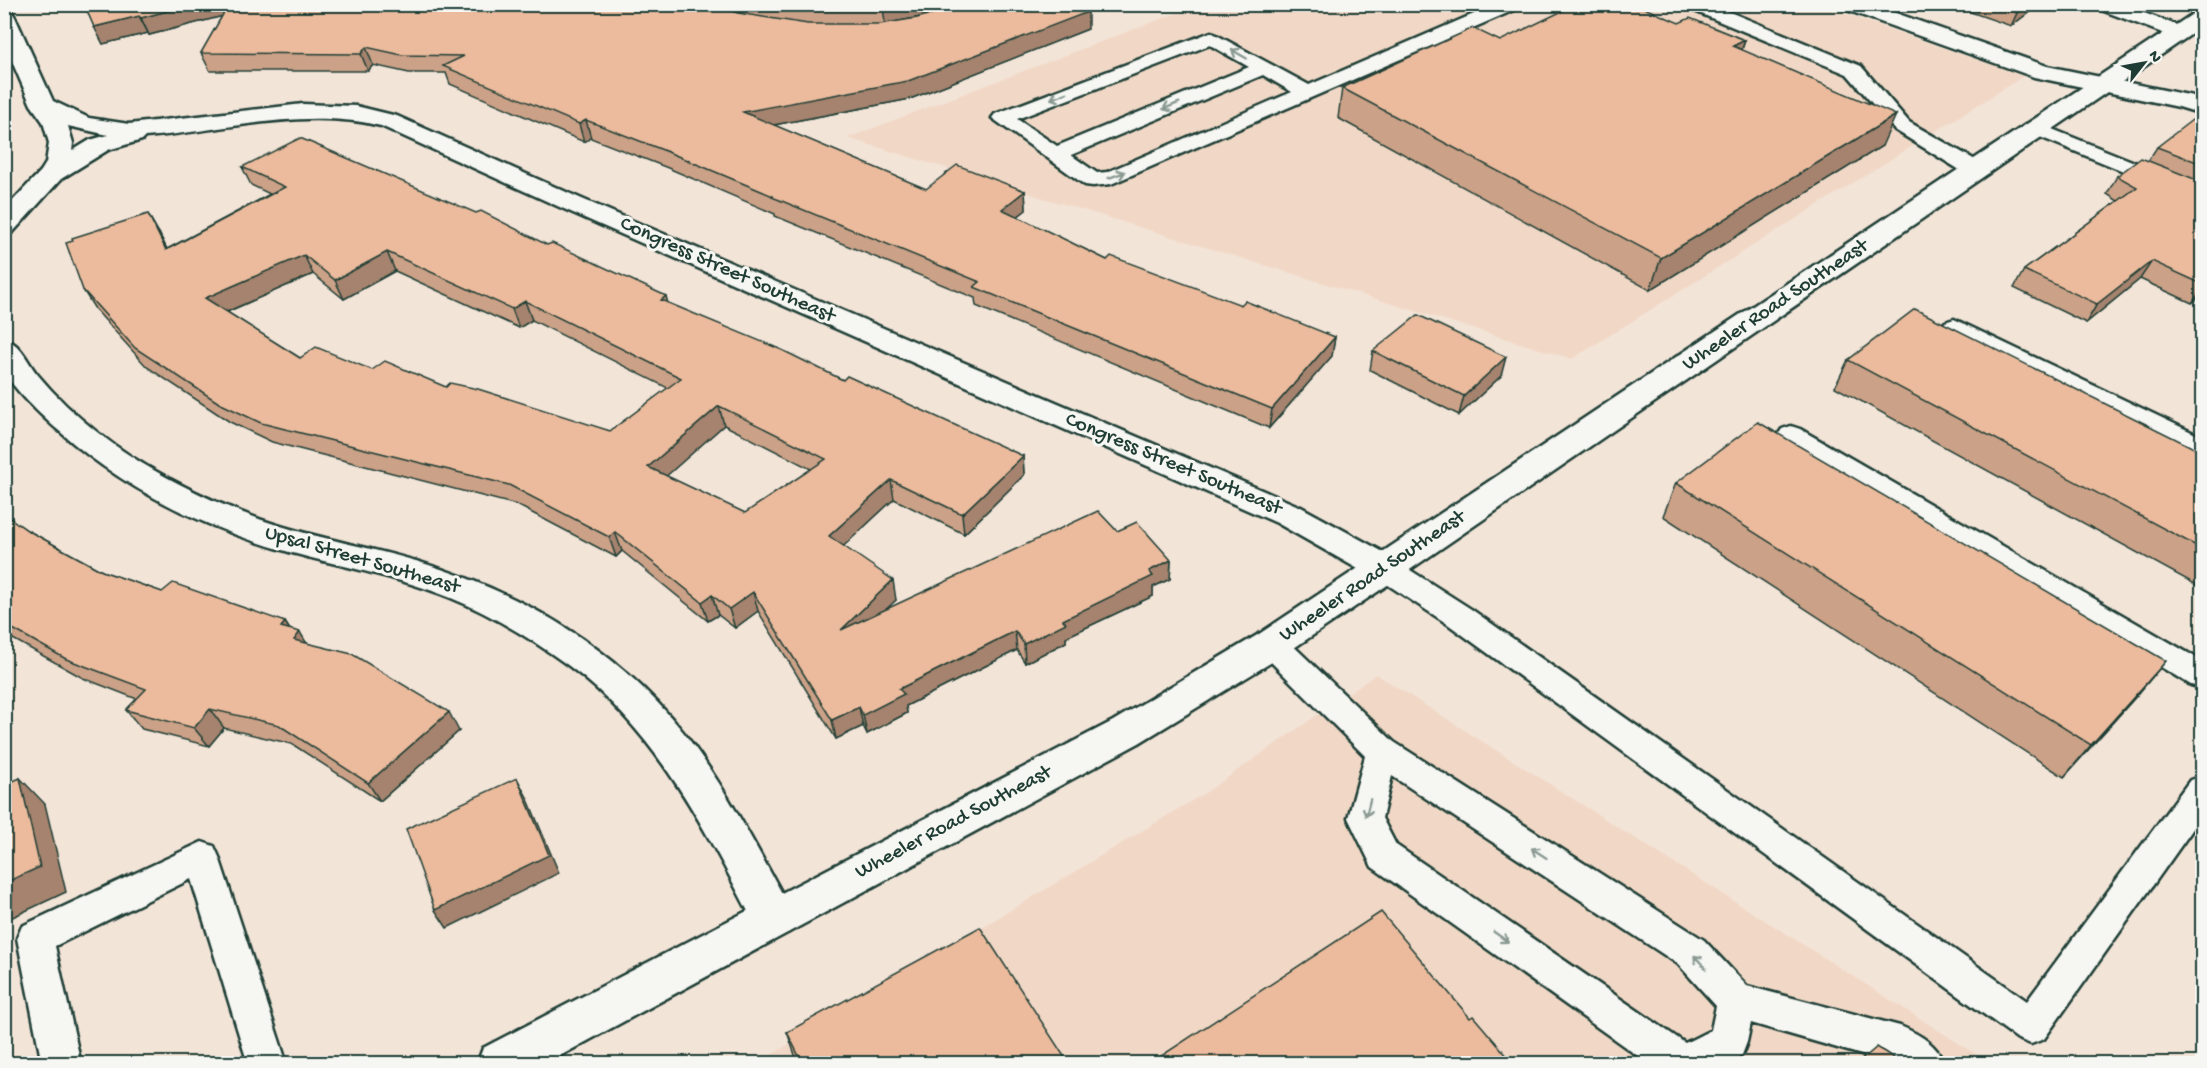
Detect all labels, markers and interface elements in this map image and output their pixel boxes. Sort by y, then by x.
north arrow [2114,33,2174,93]
one-way arrow [1231,48,1248,60]
text: N [2143,48,2165,67]
one-way arrow [1050,92,1068,103]
one-way arrow [1163,101,1181,112]
one-way arrow [1107,168,1126,179]
street label: Congress Street Southeast [615,212,841,331]
street label: Wheeler Road Southeast [1678,233,1876,378]
street label: Congress Street Southeast [1061,408,1287,523]
street label: Wheeler Road Southeast [1275,504,1473,649]
street label: Upsal Street Southeast [262,521,465,601]
street label: Wheeler Road Southeast [852,759,1059,885]
one-way arrow [1361,799,1373,818]
one-way arrow [1531,847,1547,859]
one-way arrow [1493,931,1509,943]
one-way arrow [1693,955,1707,970]

